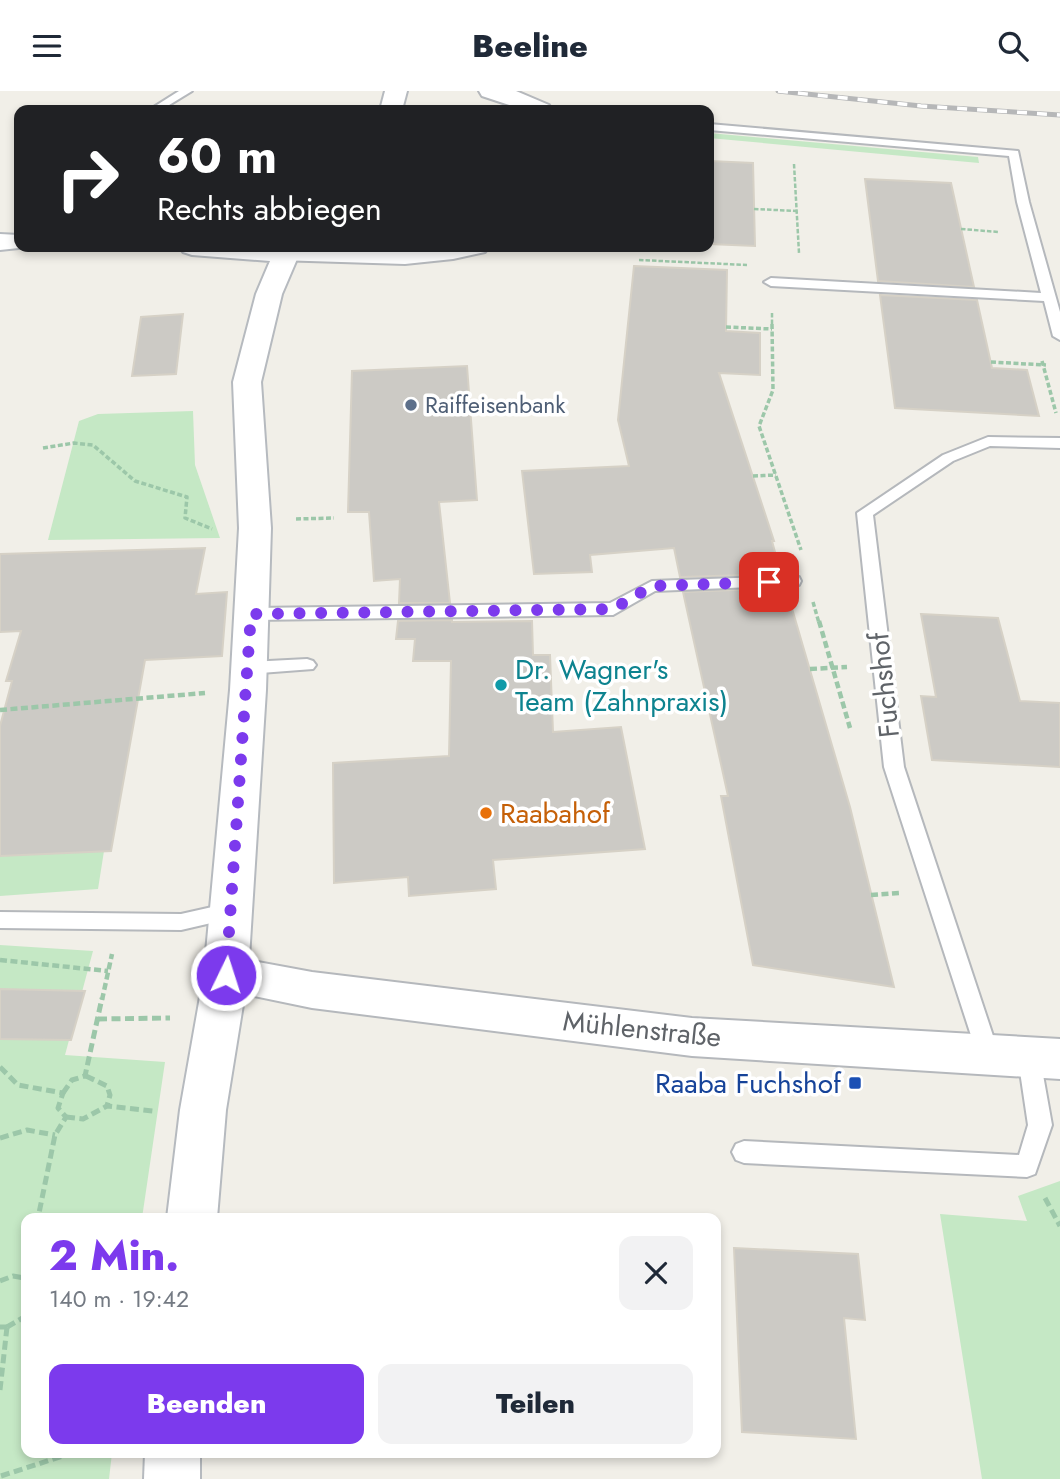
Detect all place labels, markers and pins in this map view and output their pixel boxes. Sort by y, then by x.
place label: Raiffeisenbank [425,388,566,422]
marker: Raiffeisenbank [403,397,419,413]
pin [739,552,799,612]
place label: Dr. Wagner's Team (Zahnpraxis) [515,649,728,722]
marker: Dr. Wagner's Team (Zahnpraxis) [493,677,509,693]
place label: Raabahof [500,793,611,834]
marker: Raabahof [478,805,494,821]
place label: Raaba Fuchshof [655,1063,842,1104]
marker: Raaba Fuchshof [847,1075,863,1091]

